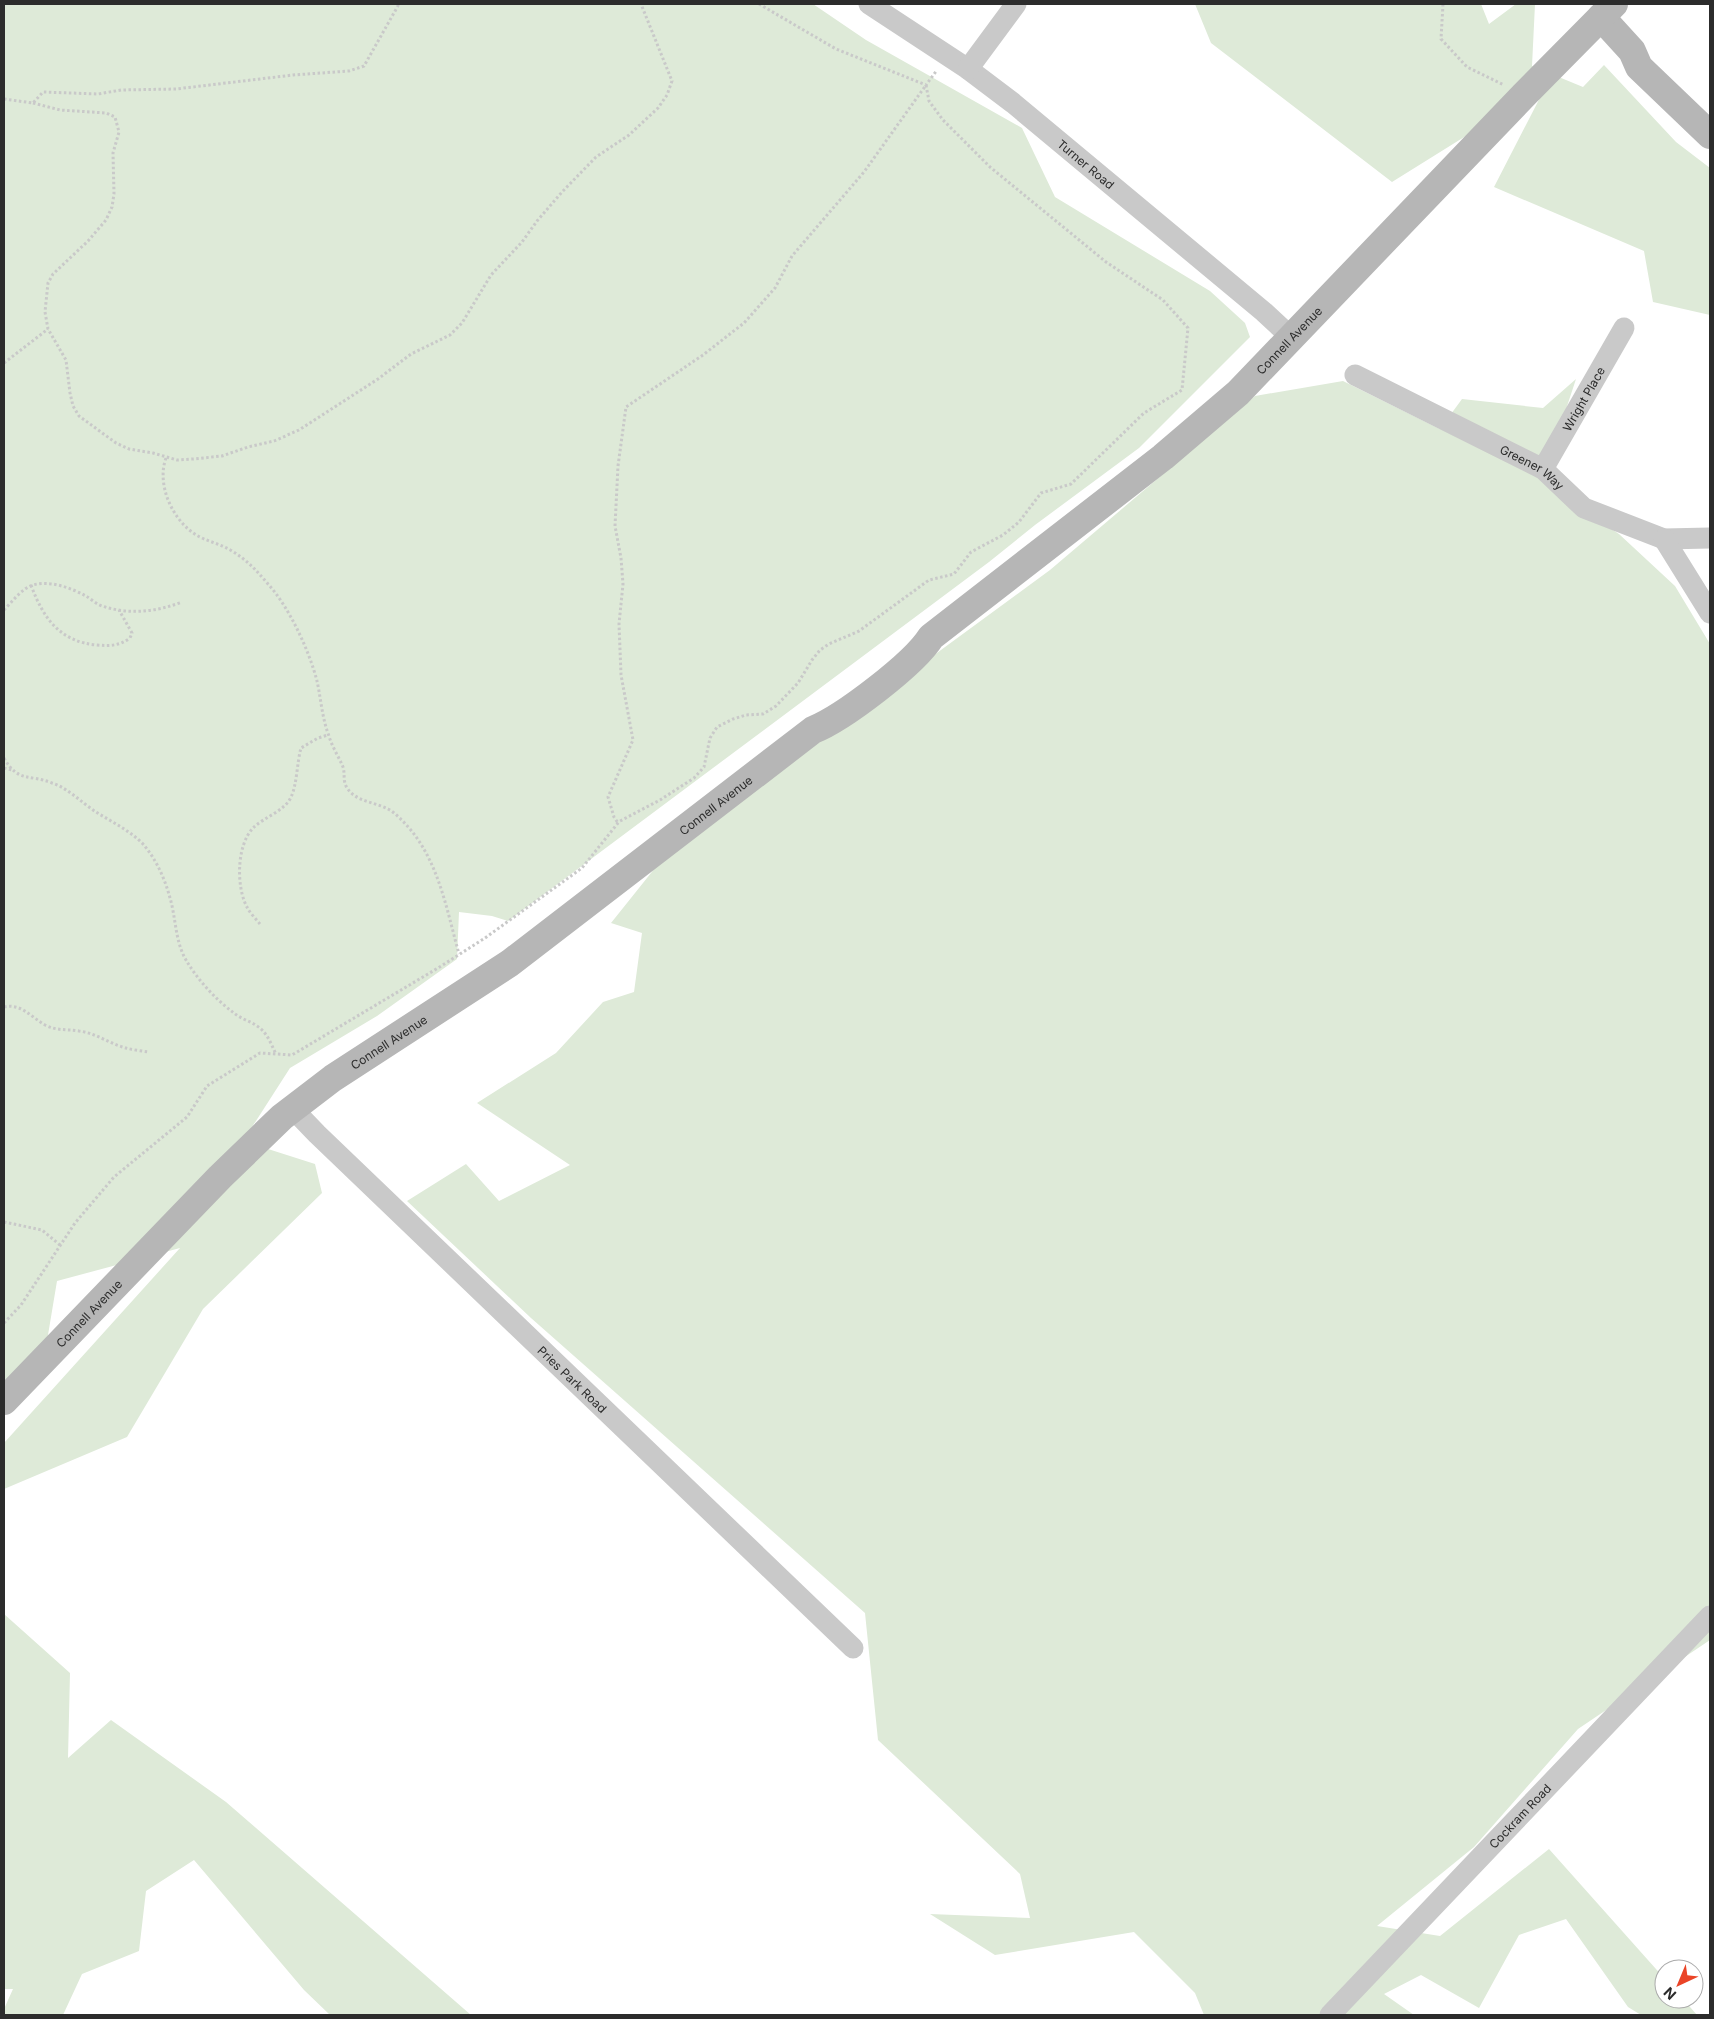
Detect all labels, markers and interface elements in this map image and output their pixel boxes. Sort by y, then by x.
street label: Turner Road [1055,136,1118,192]
street label: Connell Avenue [1253,303,1325,377]
street label: Wright Place [1559,364,1608,434]
street label: Greener Way [1498,441,1568,493]
street label: Connell Avenue [676,772,755,838]
street label: Connell Avenue [347,1011,430,1072]
street label: Connell Avenue [53,1276,125,1350]
street label: Pries Park Road [535,1342,610,1416]
street label: Cockram Road [1485,1780,1554,1851]
north arrow [1654,1959,1704,2009]
text: N [1660,1984,1679,2004]

